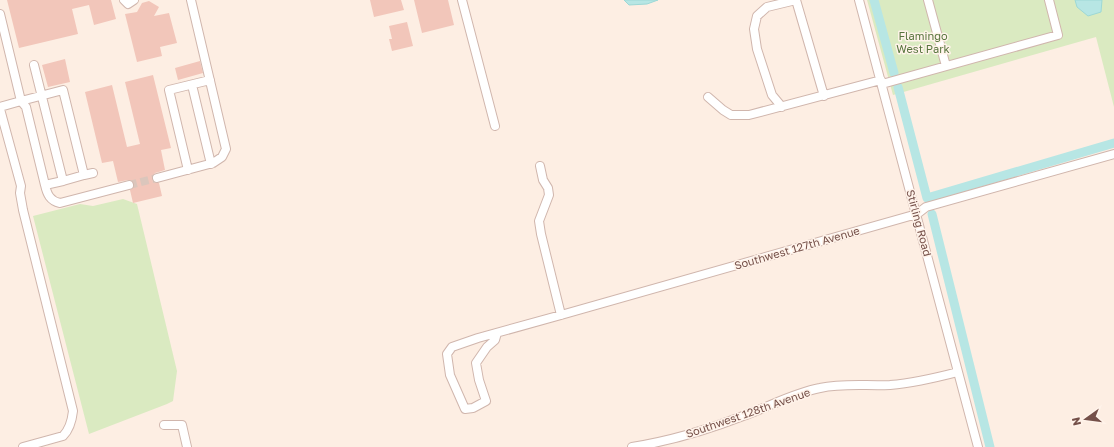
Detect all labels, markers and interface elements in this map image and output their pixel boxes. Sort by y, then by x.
park label: Flamingo West Park [896,29,950,55]
street label: Stirling Road [904,188,935,257]
street label: Southwest 127th Avenue [733,223,861,272]
street label: Southwest 128th Avenue [684,385,812,440]
north arrow [1066,399,1106,439]
text: N [1068,416,1083,427]

